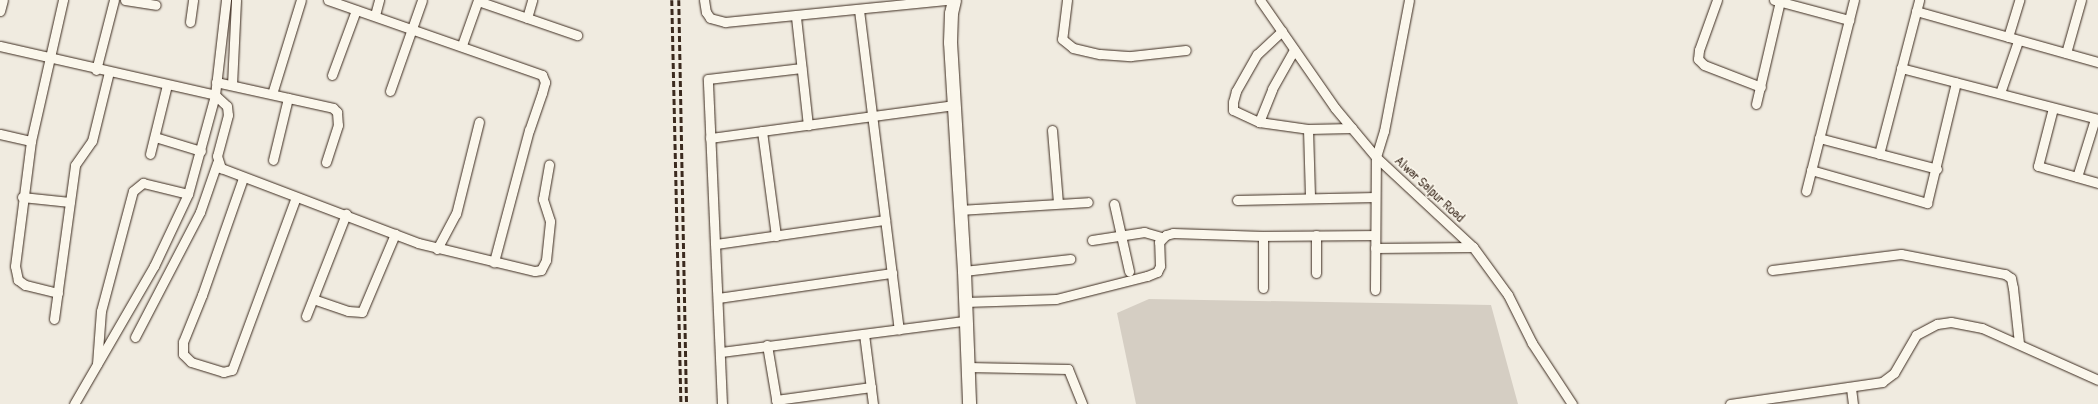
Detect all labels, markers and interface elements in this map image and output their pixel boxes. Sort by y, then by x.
street label: Alwar Salpur Road [1391,154,1467,226]

